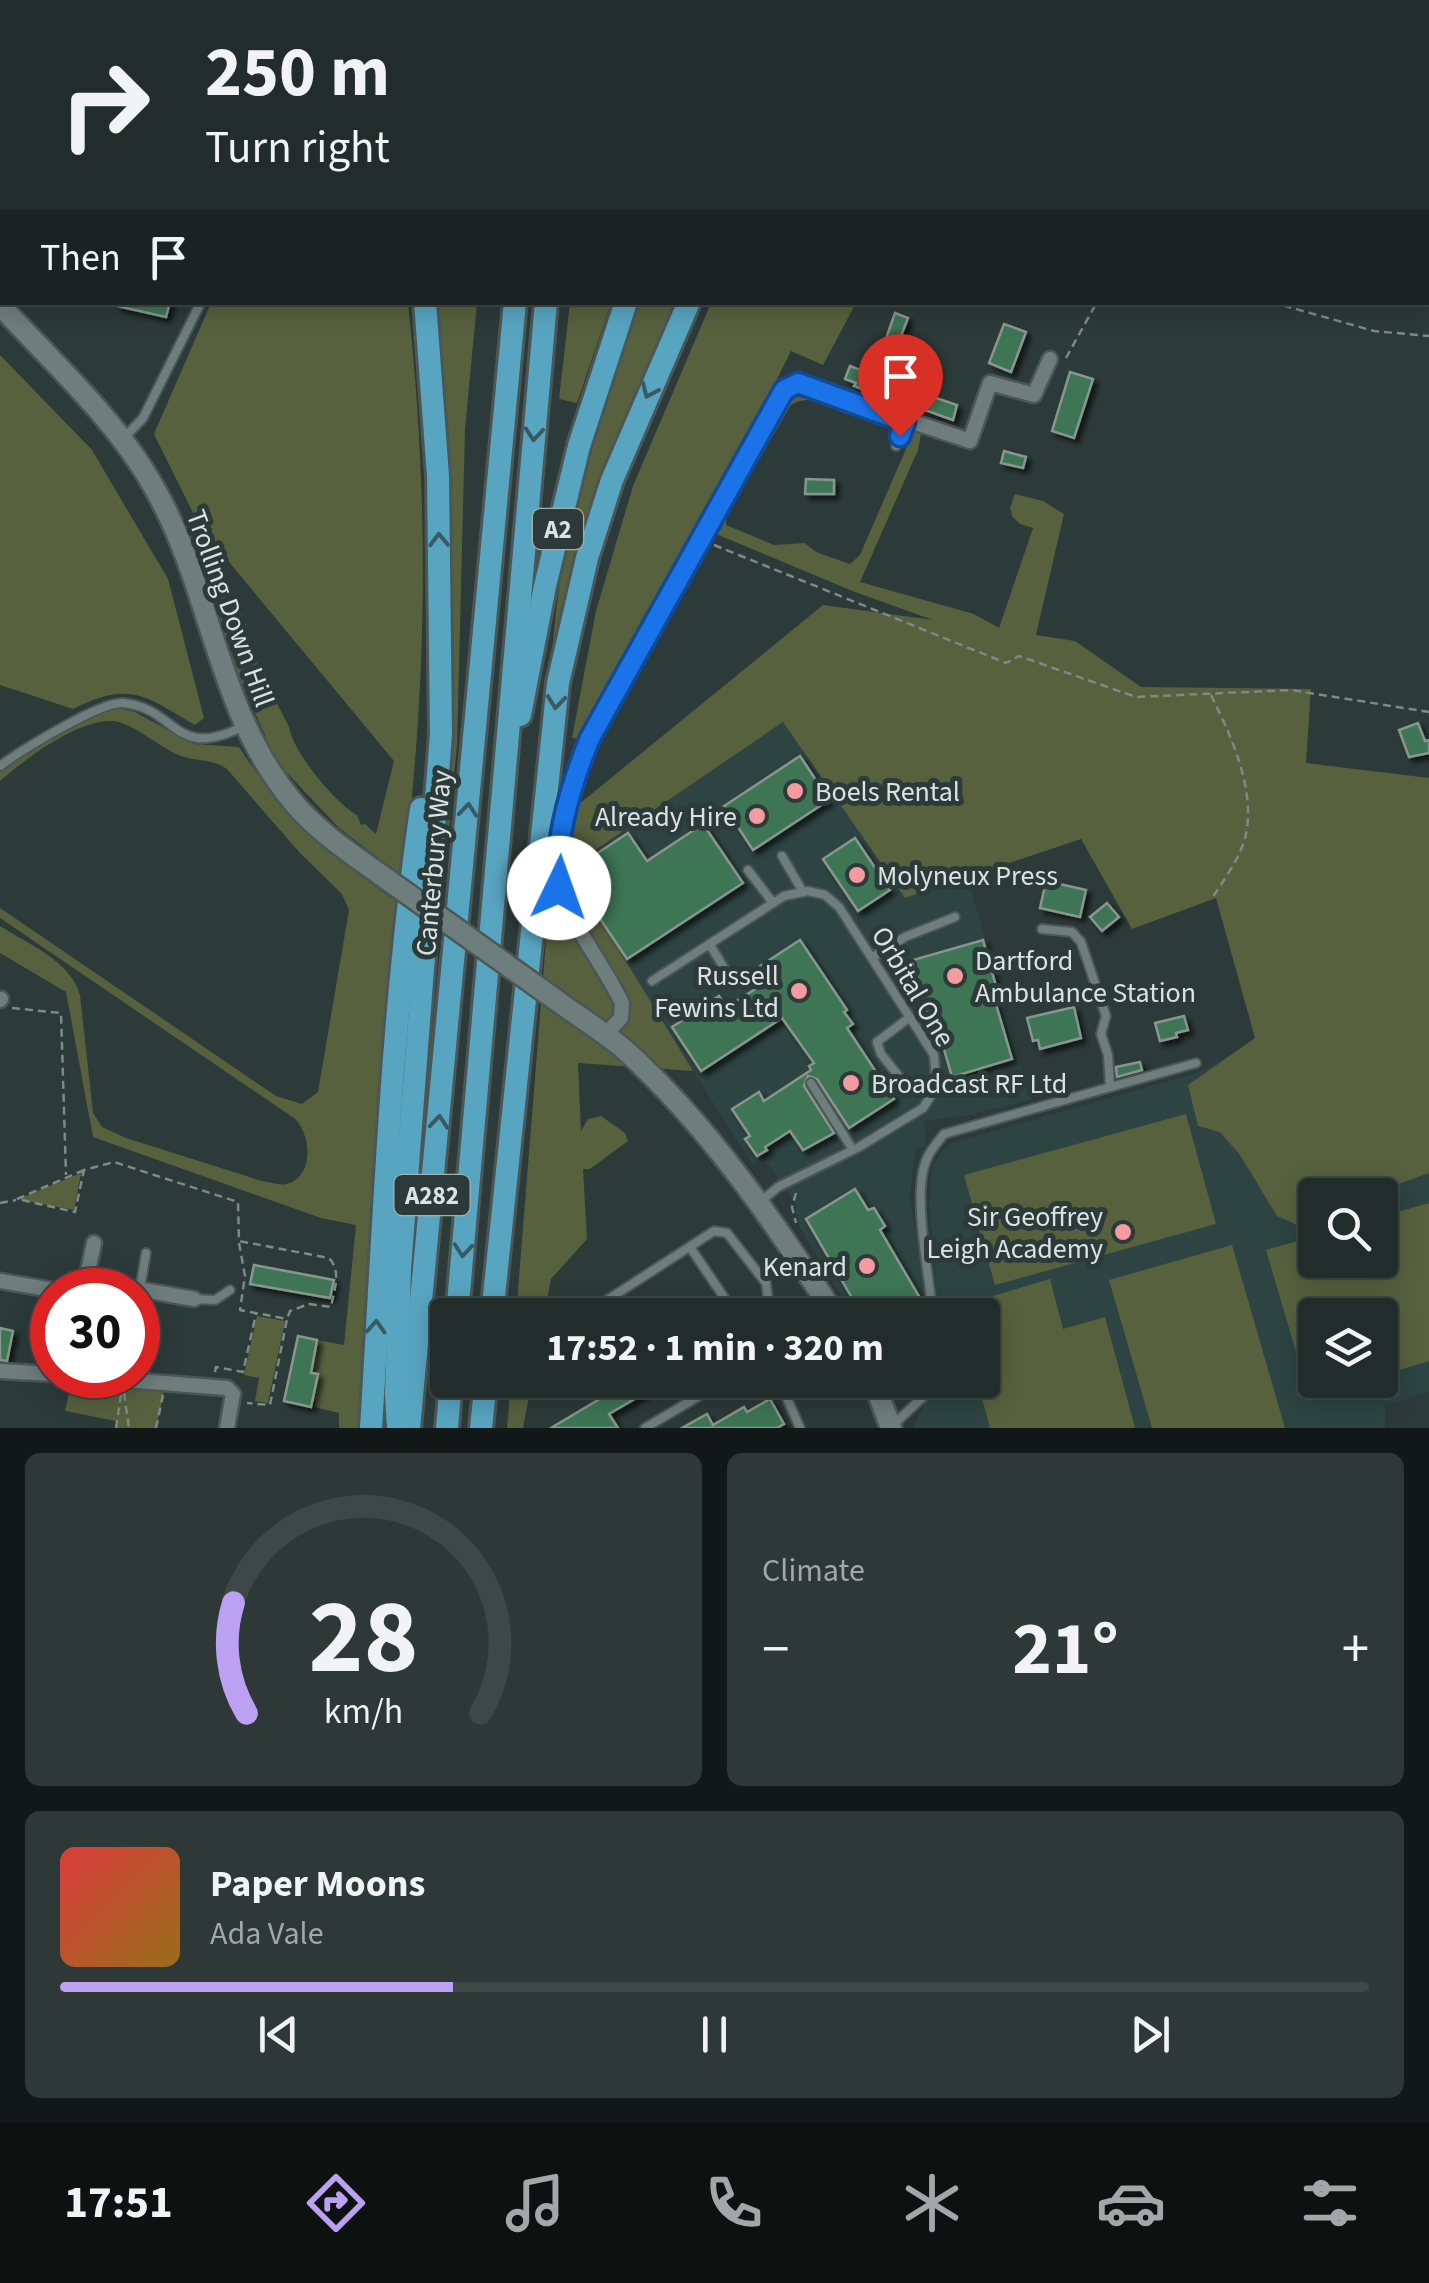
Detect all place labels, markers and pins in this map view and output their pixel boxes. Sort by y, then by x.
pin [858,334,943,437]
place label: Boels Rental [815,772,960,812]
marker: Boels Rental [784,780,806,802]
place label: Already Hire [595,797,737,837]
marker: Already Hire [746,805,768,827]
place label: Molyneux Press [877,856,1058,896]
marker: Molyneux Press [846,864,868,886]
place label: Dartford Ambulance Station [975,941,1196,1013]
place label: Russell Fewins Ltd [654,956,779,1028]
marker: Dartford Ambulance Station [944,965,966,987]
marker: Russell Fewins Ltd [788,980,810,1002]
place label: Broadcast RF Ltd [871,1064,1067,1104]
marker: Broadcast RF Ltd [840,1072,862,1094]
place label: Sir Geoffrey Leigh Academy [926,1197,1103,1269]
marker: Sir Geoffrey Leigh Academy [1112,1221,1134,1243]
place label: Kenard [763,1247,847,1287]
marker: Kenard [856,1255,878,1277]

